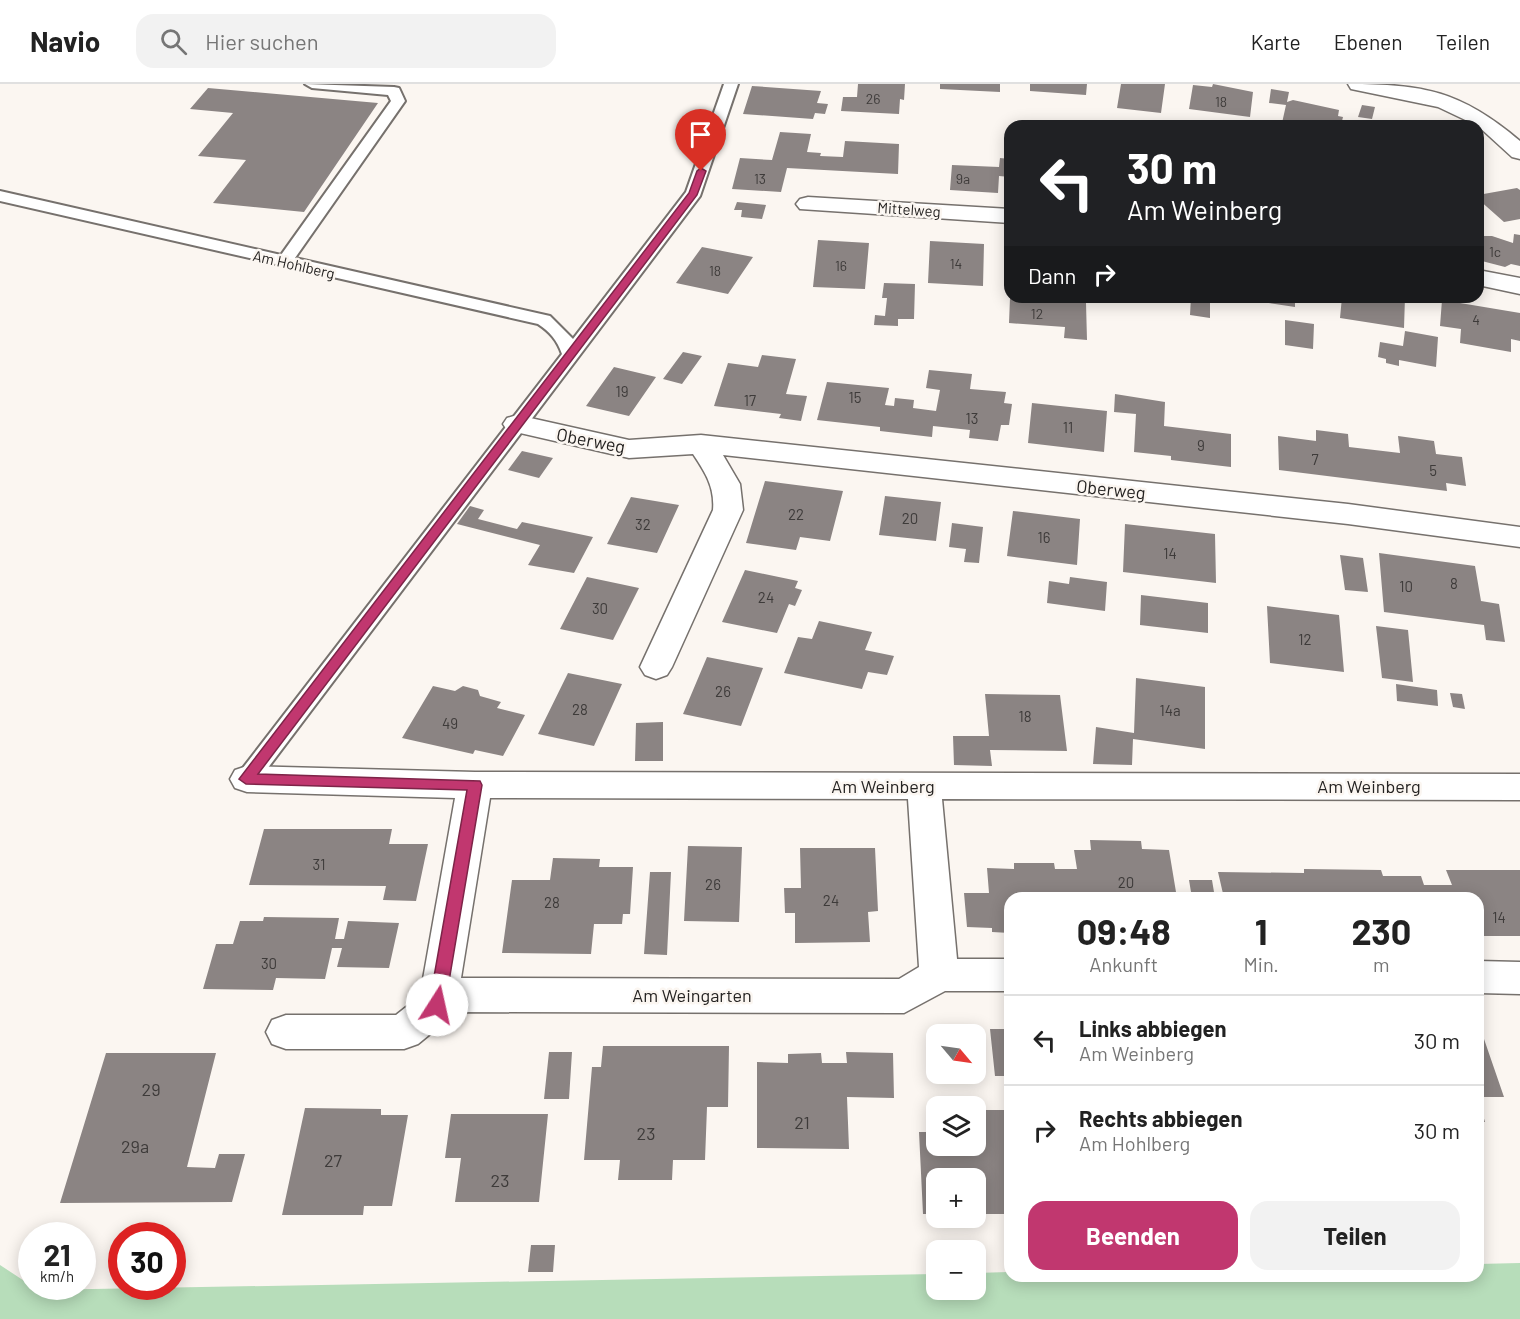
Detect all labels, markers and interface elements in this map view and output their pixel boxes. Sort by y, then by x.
search box [136,14,556,68]
text: Navio [30,24,100,58]
icon: search [157,25,190,58]
text: Hier suchen [205,28,319,54]
text: Karte [1251,29,1301,54]
text: Ebenen [1334,29,1403,54]
text: Teilen [1436,29,1490,54]
house number: 26 [866,90,880,107]
house number: 18 [1215,93,1227,110]
pin [675,109,726,171]
icon: arrive [684,118,717,151]
text: 30 m [1127,142,1217,192]
icon: left [1028,144,1106,222]
house number: 13 [754,170,766,187]
house number: 9a [956,170,970,187]
text: Am Weinberg [1127,193,1282,225]
street label: Mittelweg [877,198,941,220]
house number: 1c [1489,243,1501,260]
street label: Am Hohlberg [251,246,337,282]
house number: 14 [950,255,962,272]
house number: 16 [835,257,847,274]
icon: right [1088,258,1121,291]
house number: 18 [709,262,721,279]
text: Dann [1028,262,1076,288]
house number: 12 [1031,305,1043,322]
house number: 4 [1472,311,1480,328]
house number: 19 [615,382,629,400]
house number: 15 [849,388,861,406]
house number: 17 [744,391,756,409]
house number: 13 [966,409,978,427]
house number: 11 [1063,418,1073,436]
street label: Oberweg [555,423,627,457]
house number: 9 [1197,436,1205,454]
house number: 7 [1311,450,1319,468]
house number: 5 [1429,461,1437,479]
street label: Oberweg [1075,474,1147,504]
house number: 22 [788,505,804,523]
house number: 20 [902,509,918,527]
house number: 32 [635,515,651,533]
house number: 16 [1038,528,1050,546]
house number: 14 [1163,544,1177,562]
house number: 8 [1450,574,1458,592]
house number: 10 [1399,577,1413,595]
house number: 24 [758,588,774,606]
house number: 30 [592,599,608,617]
house number: 12 [1298,630,1312,648]
house number: 26 [715,682,731,700]
house number: 28 [572,700,588,718]
house number: 14a [1159,701,1181,719]
house number: 18 [1018,707,1032,725]
house number: 49 [442,714,458,732]
street label: Am Weinberg [831,775,935,797]
street label: Am Weinberg [1317,775,1421,797]
house number: 31 [313,855,325,873]
house number: 20 [1118,873,1134,891]
house number: 26 [705,875,721,893]
house number: 24 [823,891,839,909]
house number: 28 [544,893,560,911]
house number: 14 [1492,908,1506,926]
text: 09:48 [1077,909,1171,952]
text: 1 [1255,909,1268,952]
text: 230 [1352,909,1411,952]
text: Ankunft [1089,952,1158,976]
text: Min. [1244,952,1279,976]
text: m [1373,952,1390,976]
house number: 30 [261,954,277,972]
position arrow [405,973,469,1037]
street label: Am Weingarten [632,984,752,1006]
text: Links abbiegen [1079,1015,1227,1041]
north arrow [926,1024,986,1084]
map controls [926,1024,986,1300]
icon: left [1028,1024,1061,1057]
text: 30 m [1414,1027,1460,1053]
text: Am Weinberg [1079,1041,1194,1065]
house number: 29 [141,1078,161,1100]
button: layers [926,1096,986,1156]
text: Rechts abbiegen [1079,1105,1242,1131]
house number: 21 [794,1111,810,1133]
icon: right [1028,1114,1061,1147]
text: 30 m [1414,1117,1460,1143]
house number: 23 [637,1122,655,1144]
text: Am Hohlberg [1079,1131,1190,1155]
house number: 29a [121,1135,149,1157]
house number: 27 [324,1149,343,1171]
button: + [926,1168,986,1228]
house number: 23 [491,1169,509,1191]
button: Beenden [1028,1201,1238,1270]
button: Teilen [1250,1201,1460,1270]
speed limit sign: 30 [108,1222,186,1300]
text: 21 [43,1236,71,1272]
button: − [926,1240,986,1300]
text: km/h [40,1267,74,1285]

